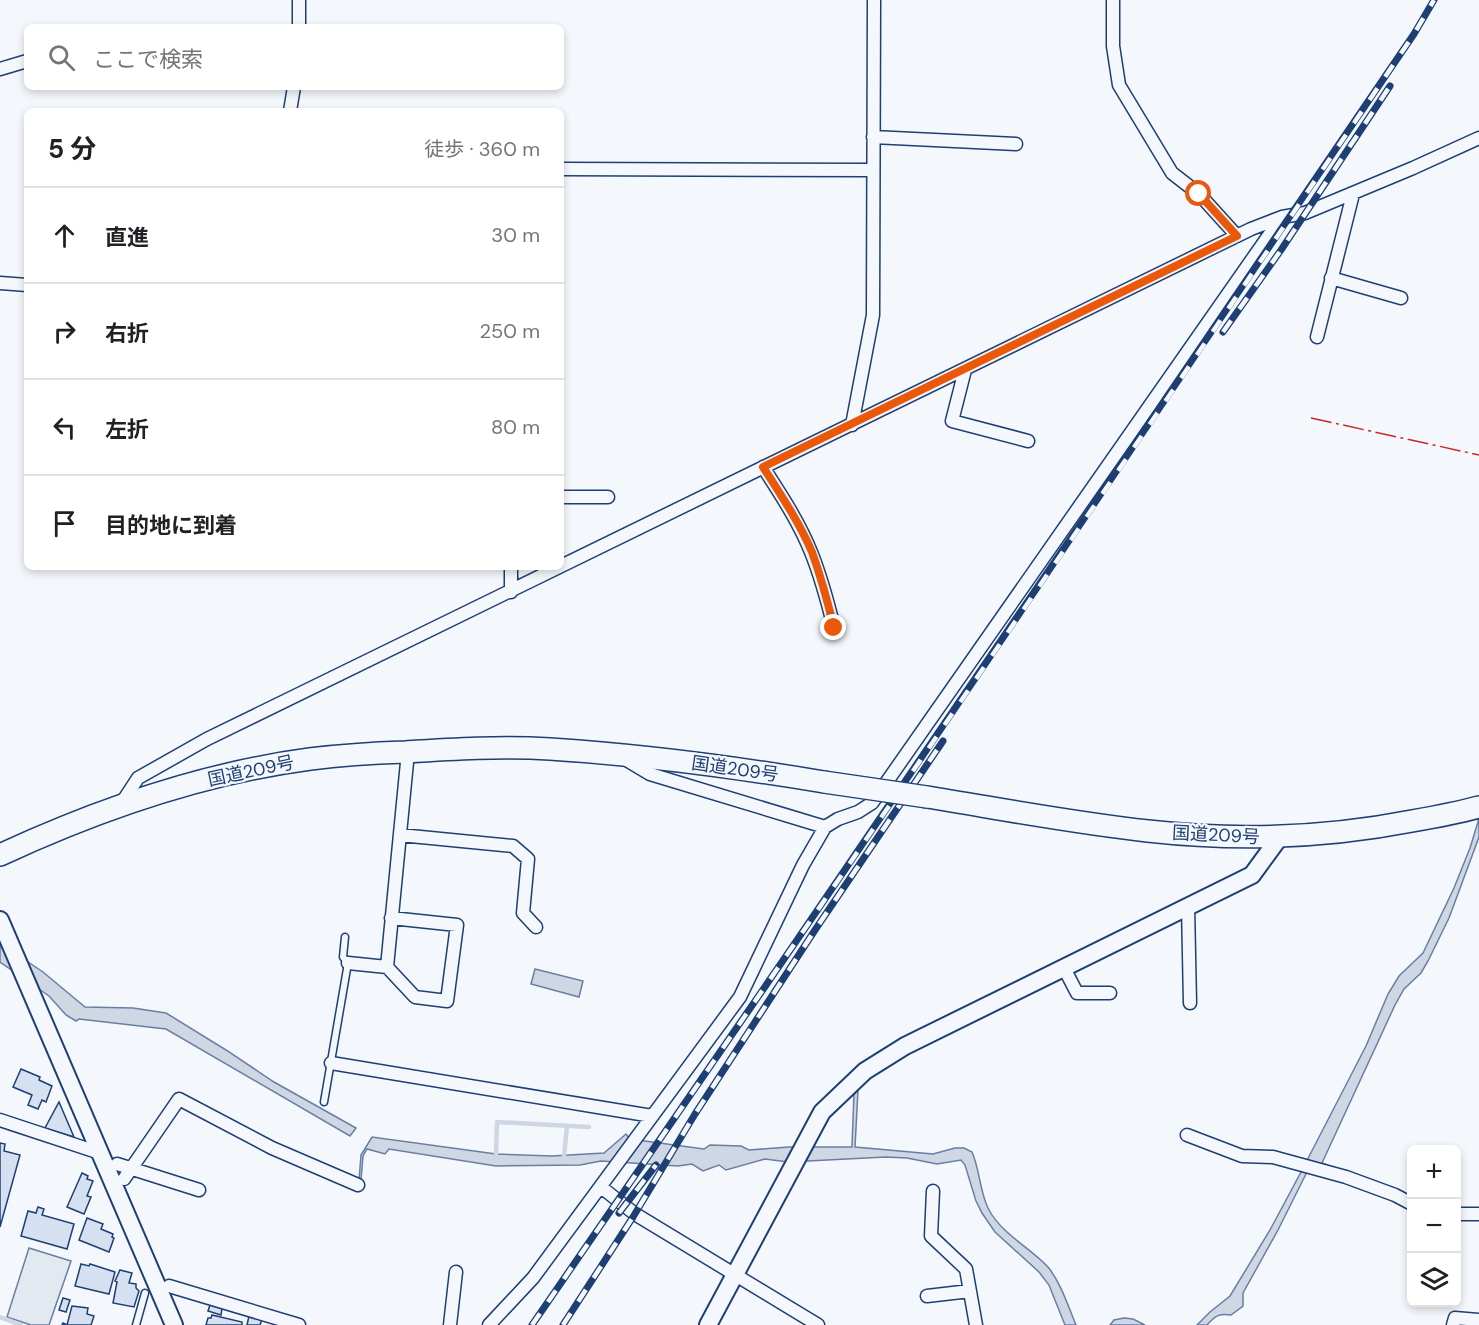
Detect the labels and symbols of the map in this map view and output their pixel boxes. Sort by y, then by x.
route start [1185,180,1211,206]
route end [820,614,846,640]
street label: 国道209号 [206,750,296,792]
street label: 国道209号 [690,751,780,787]
street label: 国道209号 [1172,821,1260,849]

